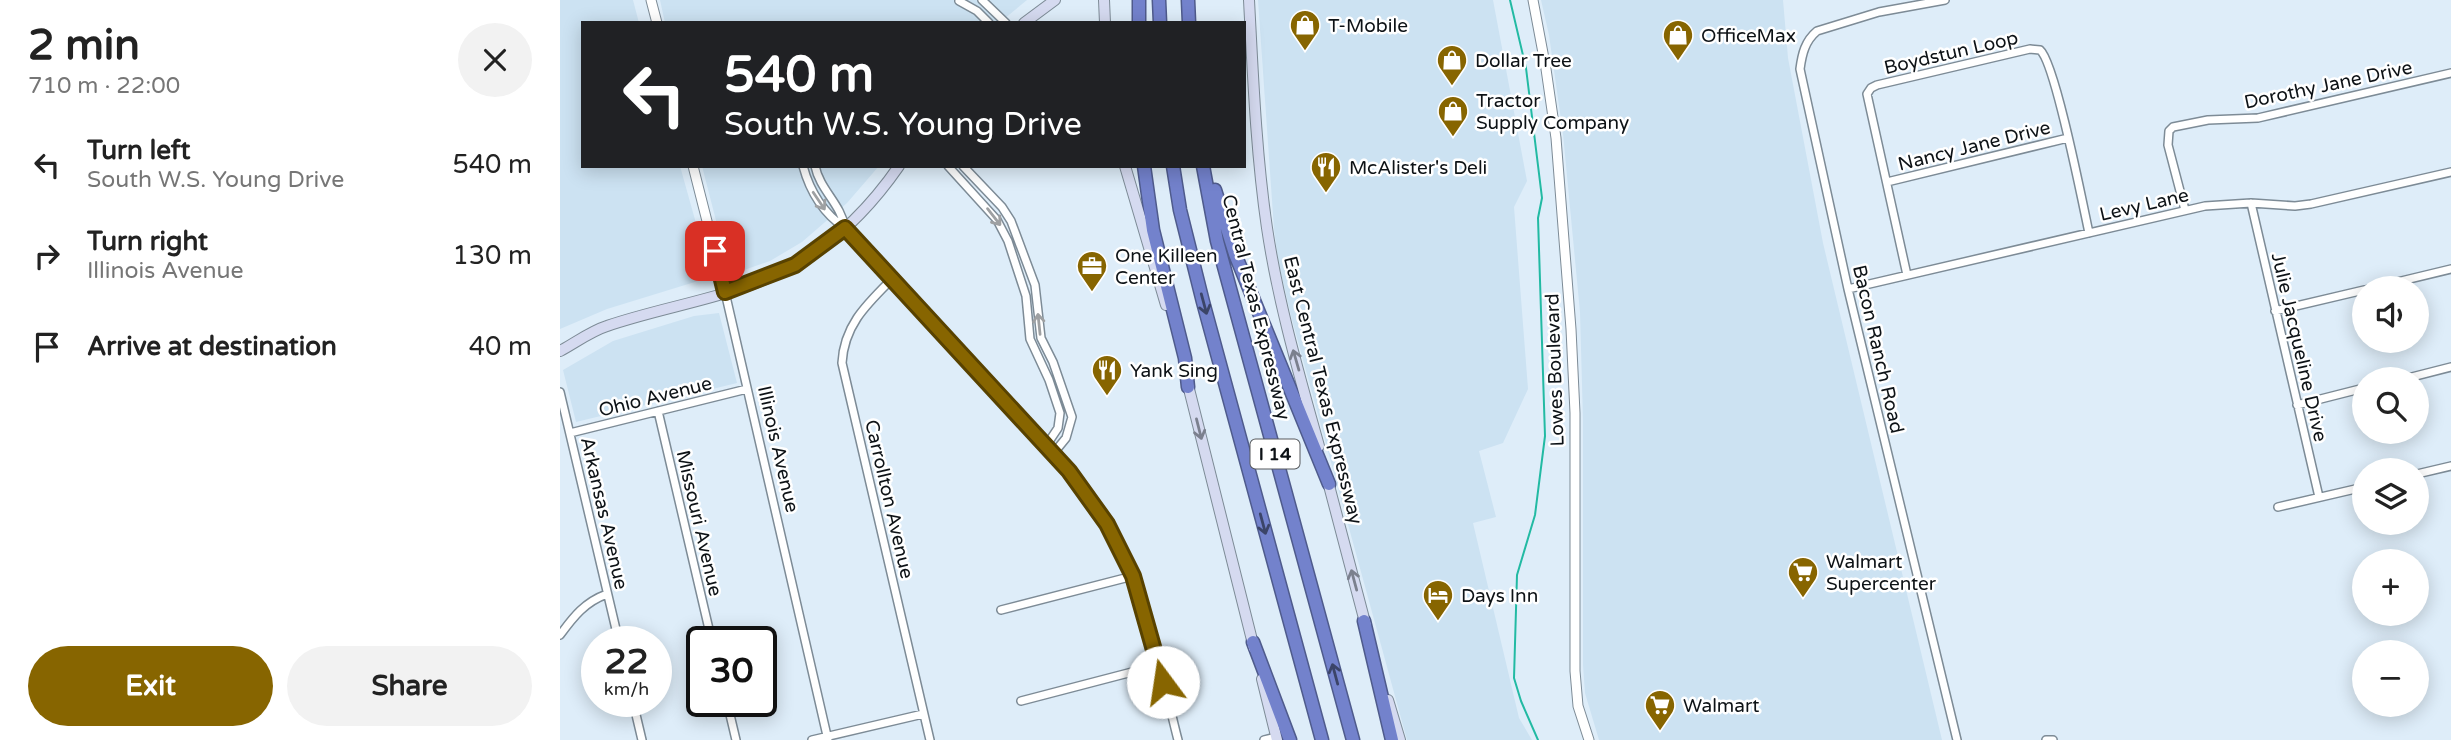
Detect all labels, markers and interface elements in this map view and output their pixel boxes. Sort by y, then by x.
shop icon: T-Mobile [1288,8,1322,52]
place label: T-Mobile [1328,15,1408,37]
shop icon: OfficeMax [1661,18,1695,62]
text: 2 min [28,20,140,71]
button: close [458,23,532,97]
place label: OfficeMax [1701,25,1796,47]
street label: Boydstun Loop [1882,27,2020,79]
shop icon: Dollar Tree [1435,43,1469,87]
text: 540 m [724,46,874,105]
icon: left [609,49,700,140]
place label: Dollar Tree [1475,50,1572,72]
street label: Dorothy Jane Drive [2242,56,2414,114]
text: 710 m · 22:00 [28,72,180,100]
place label: Tractor Supply Company [1476,90,1629,134]
shop icon: Tractor Supply Company [1436,94,1470,138]
text: South W.S. Young Drive [724,106,1082,144]
street label: Nancy Jane Drive [1896,116,2053,176]
text: Turn left [87,135,190,166]
icon: left [28,146,66,184]
text: 540 m [452,149,532,180]
restaurant icon: McAlister's Deli [1309,150,1343,194]
place label: McAlister's Deli [1349,157,1487,179]
text: South W.S. Young Drive [87,166,344,194]
street label: Levy Lane [2098,184,2191,226]
one-way arrow [812,191,826,210]
street label: Central Texas Expressway [1217,192,1295,422]
one-way arrow [986,207,1001,225]
pin [685,221,745,281]
text: Turn right [87,226,208,257]
icon: arrive [696,232,734,270]
icon: right [28,237,66,275]
text: 130 m [452,240,532,271]
place label: One Killeen Center [1115,245,1218,289]
office icon: One Killeen Center [1075,249,1109,293]
street label: Julie Jacqueline Drive [2267,251,2331,444]
street label: East Central Texas Expressway [1279,254,1367,527]
text: Illinois Avenue [87,257,244,285]
street label: Bacon Ranch Road [1848,263,1908,436]
map controls [2352,276,2429,717]
button: sound [2352,276,2429,353]
one-way arrow [1198,293,1211,315]
street label: Lowes Boulevard [1541,293,1569,447]
one-way arrow [1032,313,1045,336]
icon: arrive [28,328,66,366]
text: Arrive at destination [87,331,337,362]
text: 40 m [469,331,532,362]
one-way arrow [1288,350,1301,372]
restaurant icon: Yank Sing [1090,353,1124,397]
place label: Yank Sing [1130,360,1218,382]
button: search [2352,367,2429,444]
street label: Ohio Avenue [596,372,714,422]
street label: Illinois Avenue [753,384,803,515]
one-way arrow [1193,417,1206,439]
street label: Carrollton Avenue [860,418,918,581]
street label: Arkansas Avenue [576,435,632,592]
road number: I 14 [1250,440,1300,468]
street label: Missouri Avenue [672,448,727,598]
button: layers [2352,458,2429,535]
one-way arrow [1257,512,1270,535]
button: + [2352,549,2429,626]
place label: Walmart Supercenter [1826,551,1937,595]
supermarket icon: Walmart Supercenter [1786,555,1820,599]
one-way arrow [1347,570,1360,592]
hotel icon: Days Inn [1421,578,1455,622]
place label: Days Inn [1461,585,1538,607]
speed limit sign: 30 [686,626,777,717]
button: − [2352,640,2429,717]
text: 22 [605,641,648,683]
position arrow [1126,645,1200,719]
button: Exit [28,646,273,726]
button: Share [287,646,532,726]
one-way arrow [1328,663,1341,686]
text: km/h [604,678,649,700]
supermarket icon: Walmart [1643,688,1677,732]
place label: Walmart [1683,695,1760,717]

